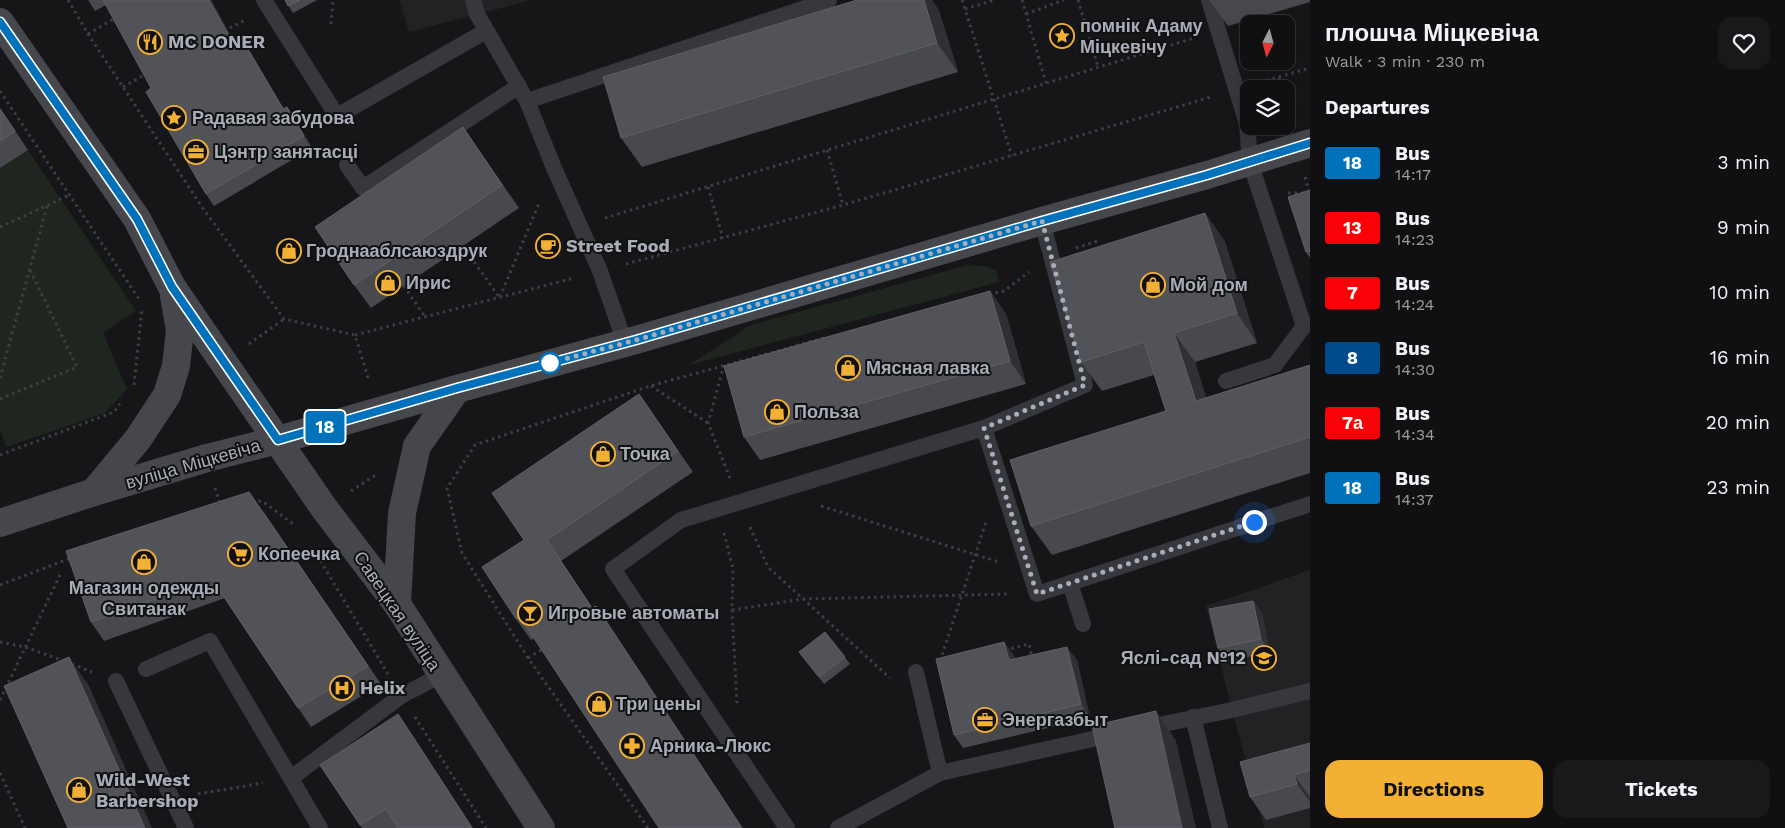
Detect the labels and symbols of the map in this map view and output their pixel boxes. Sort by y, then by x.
place label: помнік Адаму Міцкевічу [1080,15,1203,57]
north arrow [1240,15,1295,70]
place icon: помнік Адаму Міцкевічу [1049,23,1075,49]
restaurant icon: MC DONER [137,29,163,55]
place label: MC DONER [168,31,266,52]
place icon: Радавая забудова [161,105,187,131]
place label: Радавая забудова [192,107,355,128]
office icon: Цэнтр занятасці [183,139,209,165]
place label: Цэнтр занятасці [214,141,358,162]
cafe icon: Street Food [535,233,561,259]
place label: Street Food [566,235,670,256]
shop icon: Гроднааблсаюздрук [276,238,302,264]
place label: Гроднааблсаюздрук [306,240,488,261]
shop icon: Ирис [375,270,401,296]
place label: Ирис [406,272,451,293]
shop icon: Мой дом [1140,272,1166,298]
place label: Мой дом [1170,274,1248,295]
unlabelled marker [539,352,561,374]
shop icon: Мясная лавка [835,355,861,381]
place label: Мясная лавка [866,357,991,378]
shop icon: Польза [764,399,790,425]
place label: Польза [794,401,860,422]
line badge: 18 [302,411,348,443]
street label: вуліца Міцкевіча [123,434,264,493]
shop icon: Точка [590,441,616,467]
place label: Точка [620,443,671,464]
your location [1242,510,1267,535]
supermarket icon: Копеечка [227,541,253,567]
place label: Копеечка [258,543,341,564]
street label: Савецкая вуліца [350,547,446,675]
shop icon: Магазин одежды Свитанак [131,549,157,575]
place label: Магазин одежды Свитанак [69,577,219,619]
bar icon: Игровые автоматы [517,600,543,626]
place label: Игровые автоматы [548,602,719,623]
school or university icon: Яслі-сад №12 [1251,645,1277,671]
place label: Яслі-сад №12 [1121,647,1246,668]
hospital icon: Helix [329,675,355,701]
place label: Helix [360,677,406,698]
shop icon: Три цены [586,691,612,717]
place label: Три цены [616,693,701,714]
office icon: Энергазбыт [972,707,998,733]
place label: Энергазбыт [1002,709,1108,730]
pharmacy icon: Арника-Люкс [619,733,645,759]
place label: Арника-Люкс [650,735,771,756]
place label: Wild-West Barbershop [96,769,199,811]
shop icon: Wild-West Barbershop [66,777,92,803]

